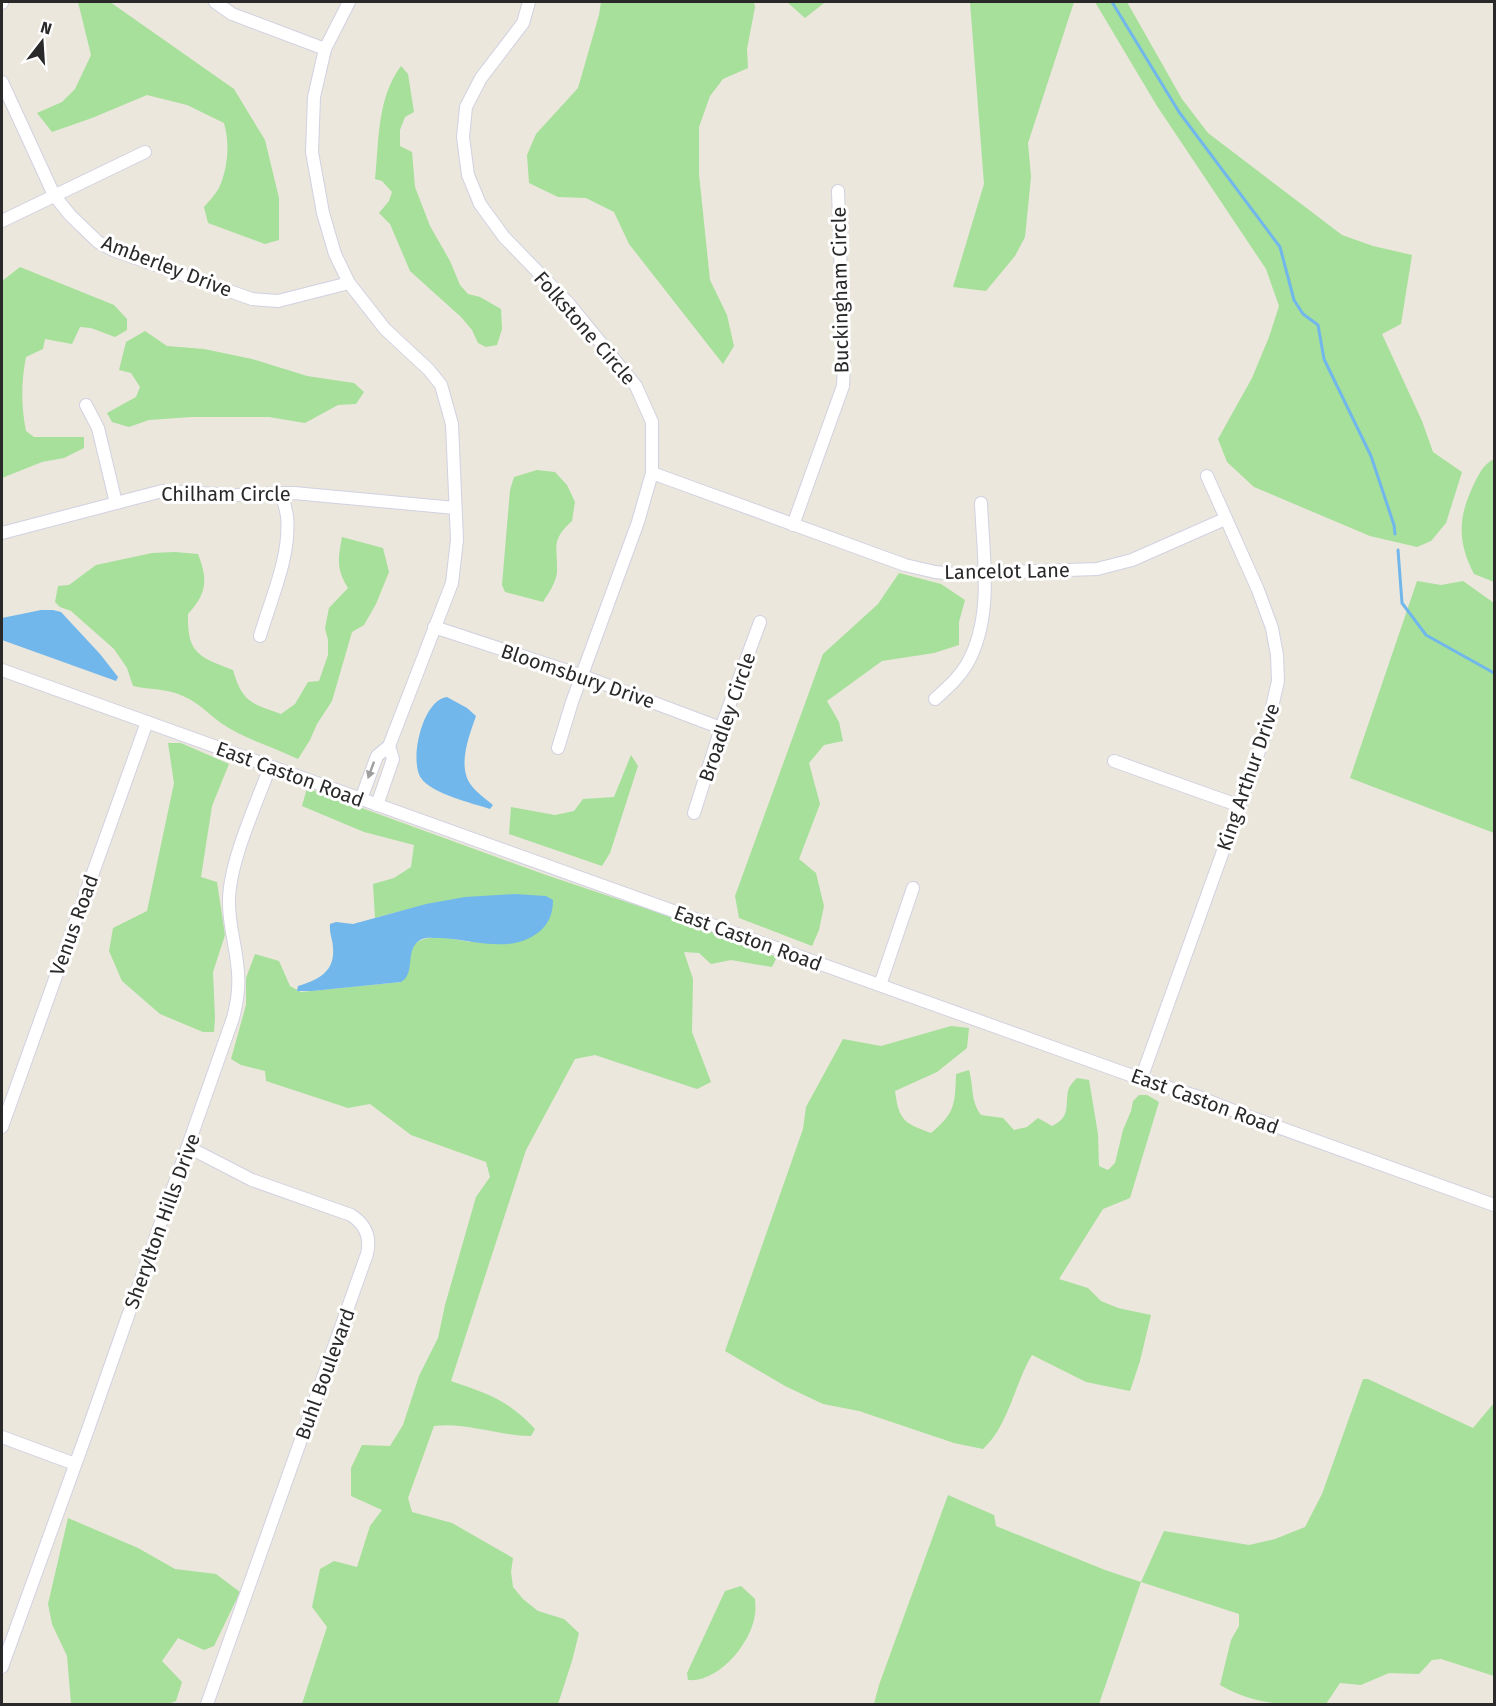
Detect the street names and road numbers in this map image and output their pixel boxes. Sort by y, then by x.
street label: Buckingham Circle [827,207,853,373]
street label: Amberley Drive [98,230,236,302]
street label: Folkstone Circle [529,266,641,390]
street label: Chilham Circle [161,482,291,506]
street label: Lancelot Lane [944,558,1070,584]
street label: Bloomsbury Drive [498,638,658,714]
street label: Broadley Circle [694,649,760,785]
street label: King Arthur Drive [1211,700,1285,854]
street label: East Caston Road [213,736,367,812]
street label: Venus Road [45,871,103,979]
street label: East Caston Road [671,900,825,976]
street label: East Caston Road [1128,1063,1282,1139]
street label: Sherylton Hills Drive [119,1130,205,1312]
street label: Buhl Boulevard [290,1305,360,1443]

